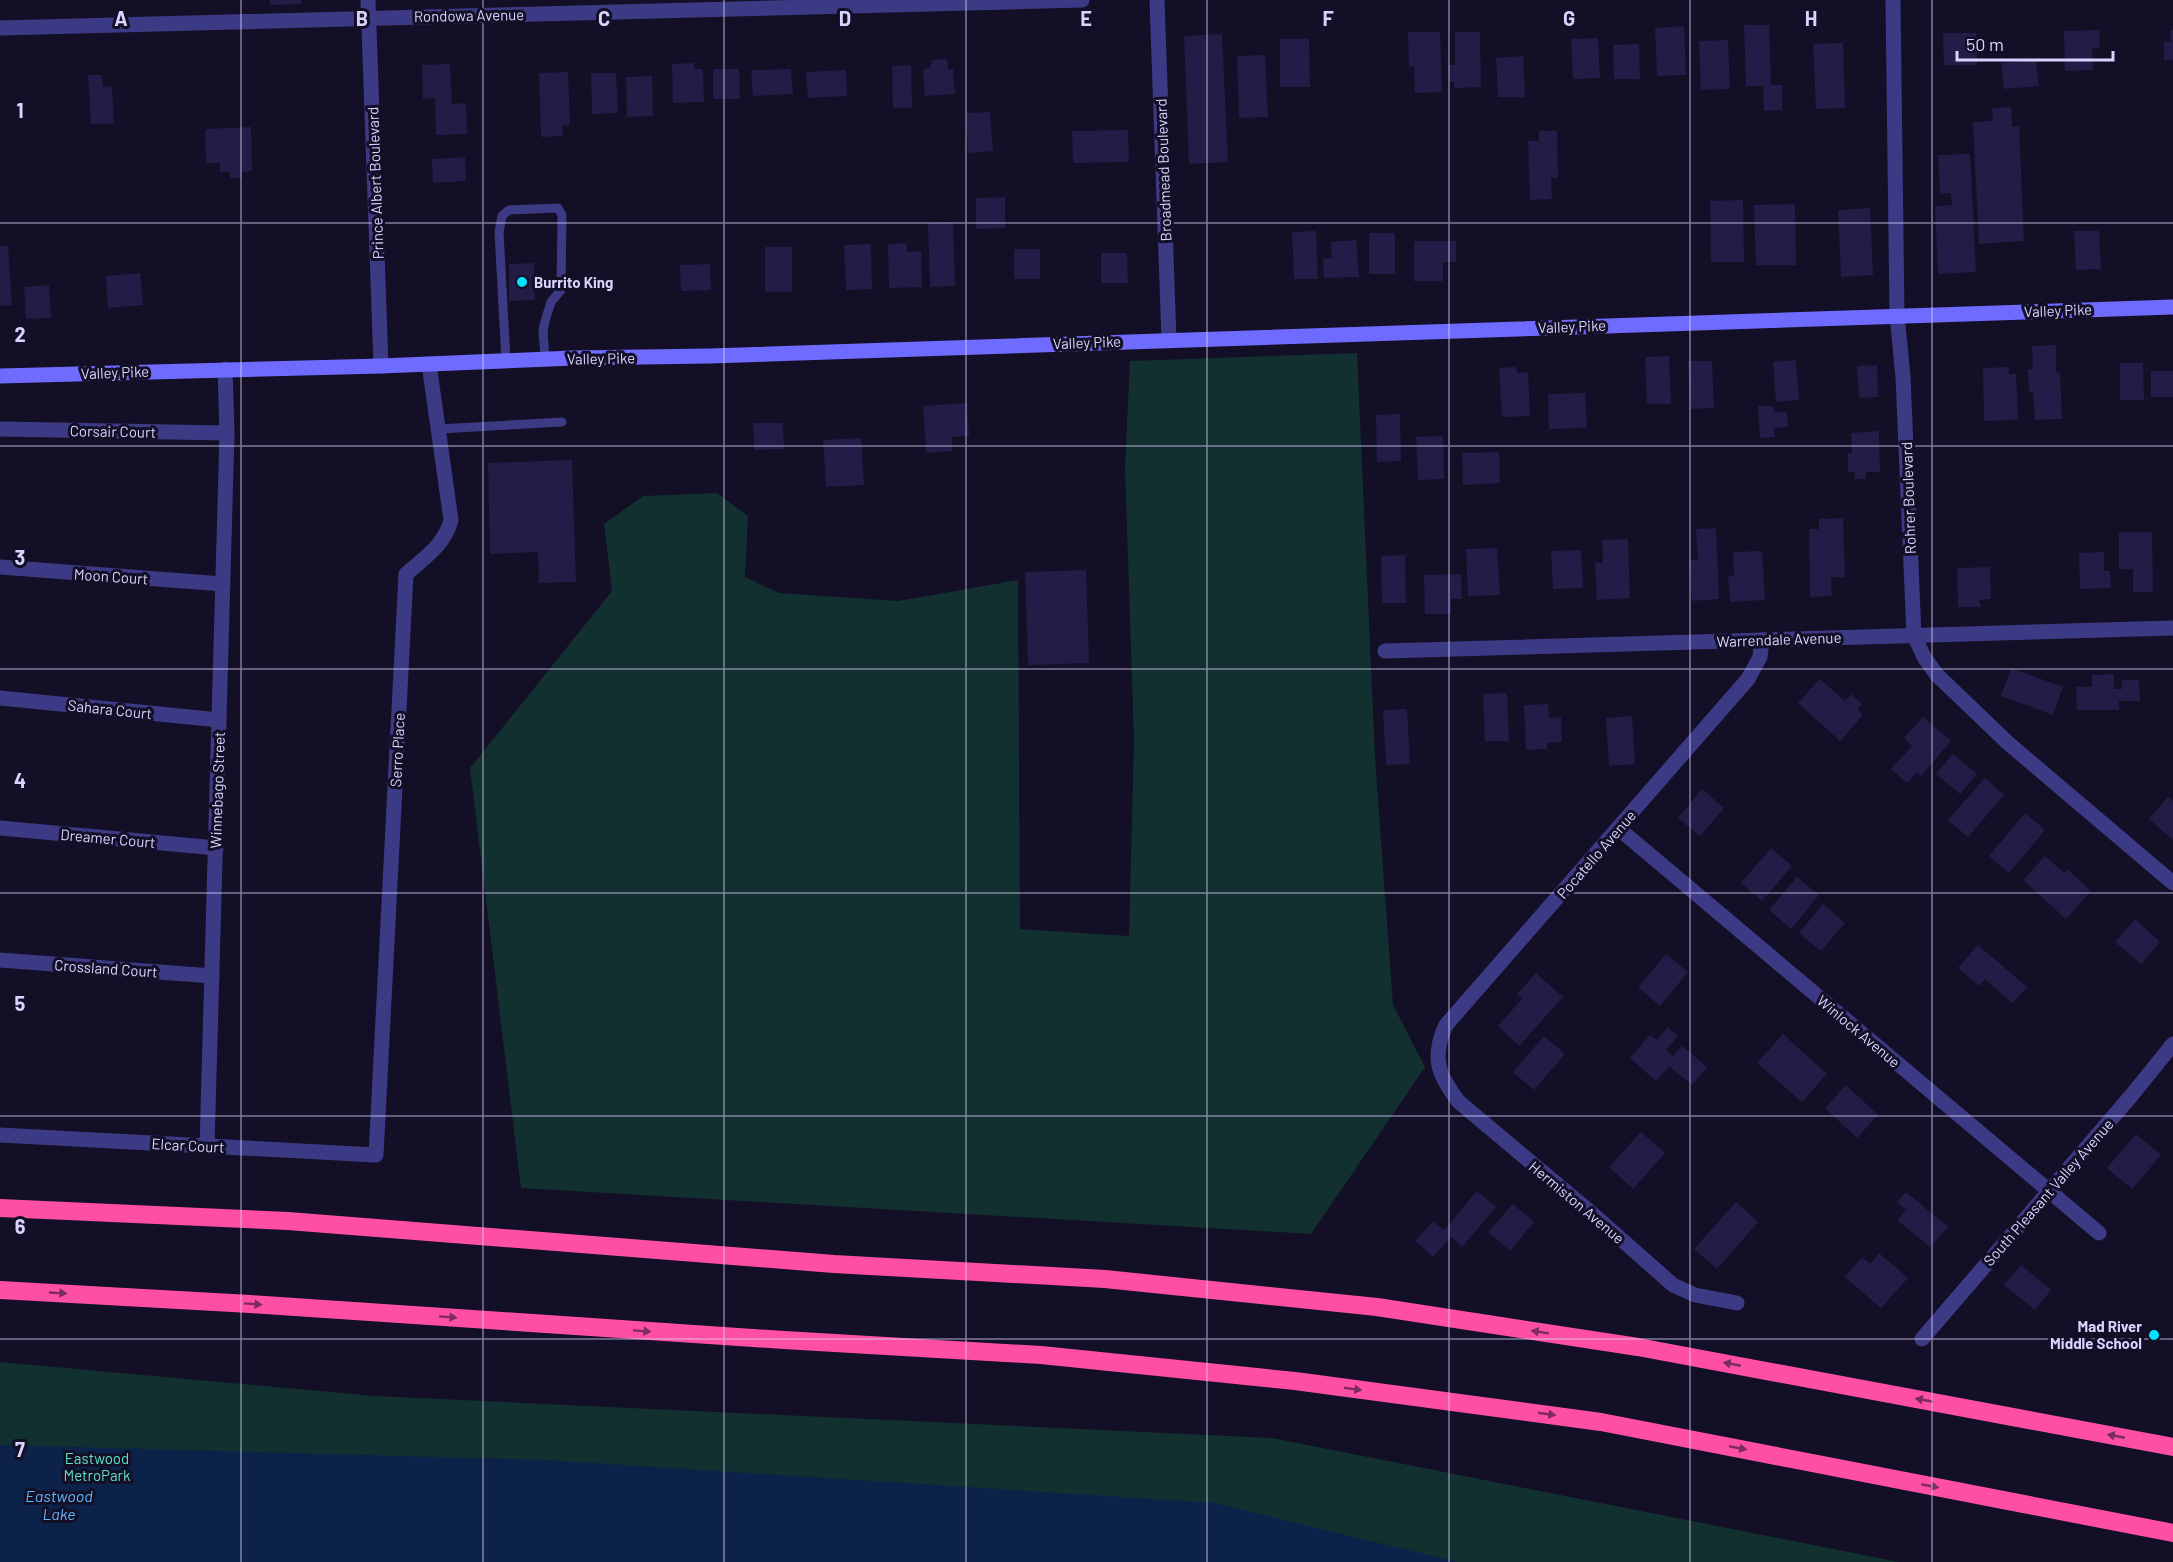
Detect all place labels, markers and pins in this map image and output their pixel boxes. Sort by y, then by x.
place label: Burrito King [534,273,613,291]
marker: Burrito King [515,275,529,289]
place label: Mad River Middle School [2050,1317,2142,1352]
marker: Mad River Middle School [2147,1328,2161,1342]

